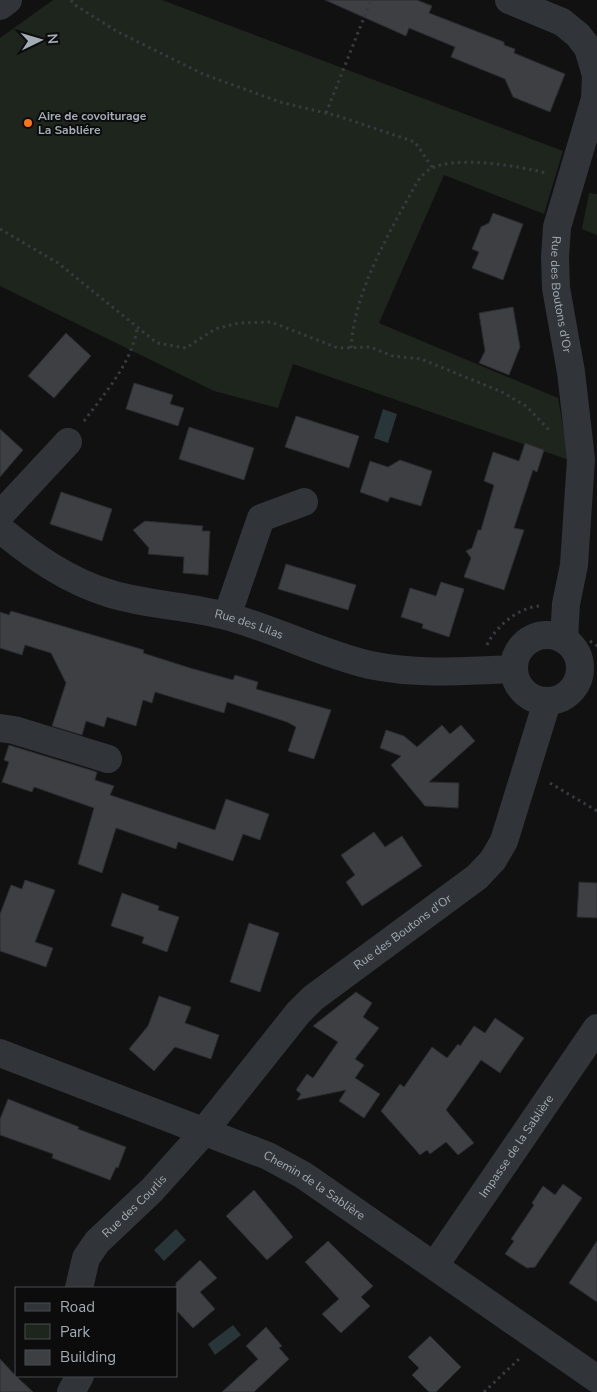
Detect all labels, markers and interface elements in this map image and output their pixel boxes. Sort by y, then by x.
north arrow [15,15,65,65]
text: N [43,33,62,45]
place label: Aire de covoiturage La Sabliére [38,108,147,138]
marker: Aire de covoiturage La Sabliére [22,117,34,129]
street label: Rue des Boutons d'Or [547,235,576,355]
street label: Rue des Lilas [213,606,286,643]
street label: Rue des Boutons d'Or [350,890,455,973]
street label: Impasse de la Sablière [475,1091,557,1201]
street label: Chemin de la Sablière [261,1147,368,1224]
street label: Rue des Courlis [99,1171,170,1241]
legend [15,1287,178,1377]
text: Road [60,1297,95,1317]
text: Park [60,1322,90,1342]
text: Building [60,1347,116,1367]

